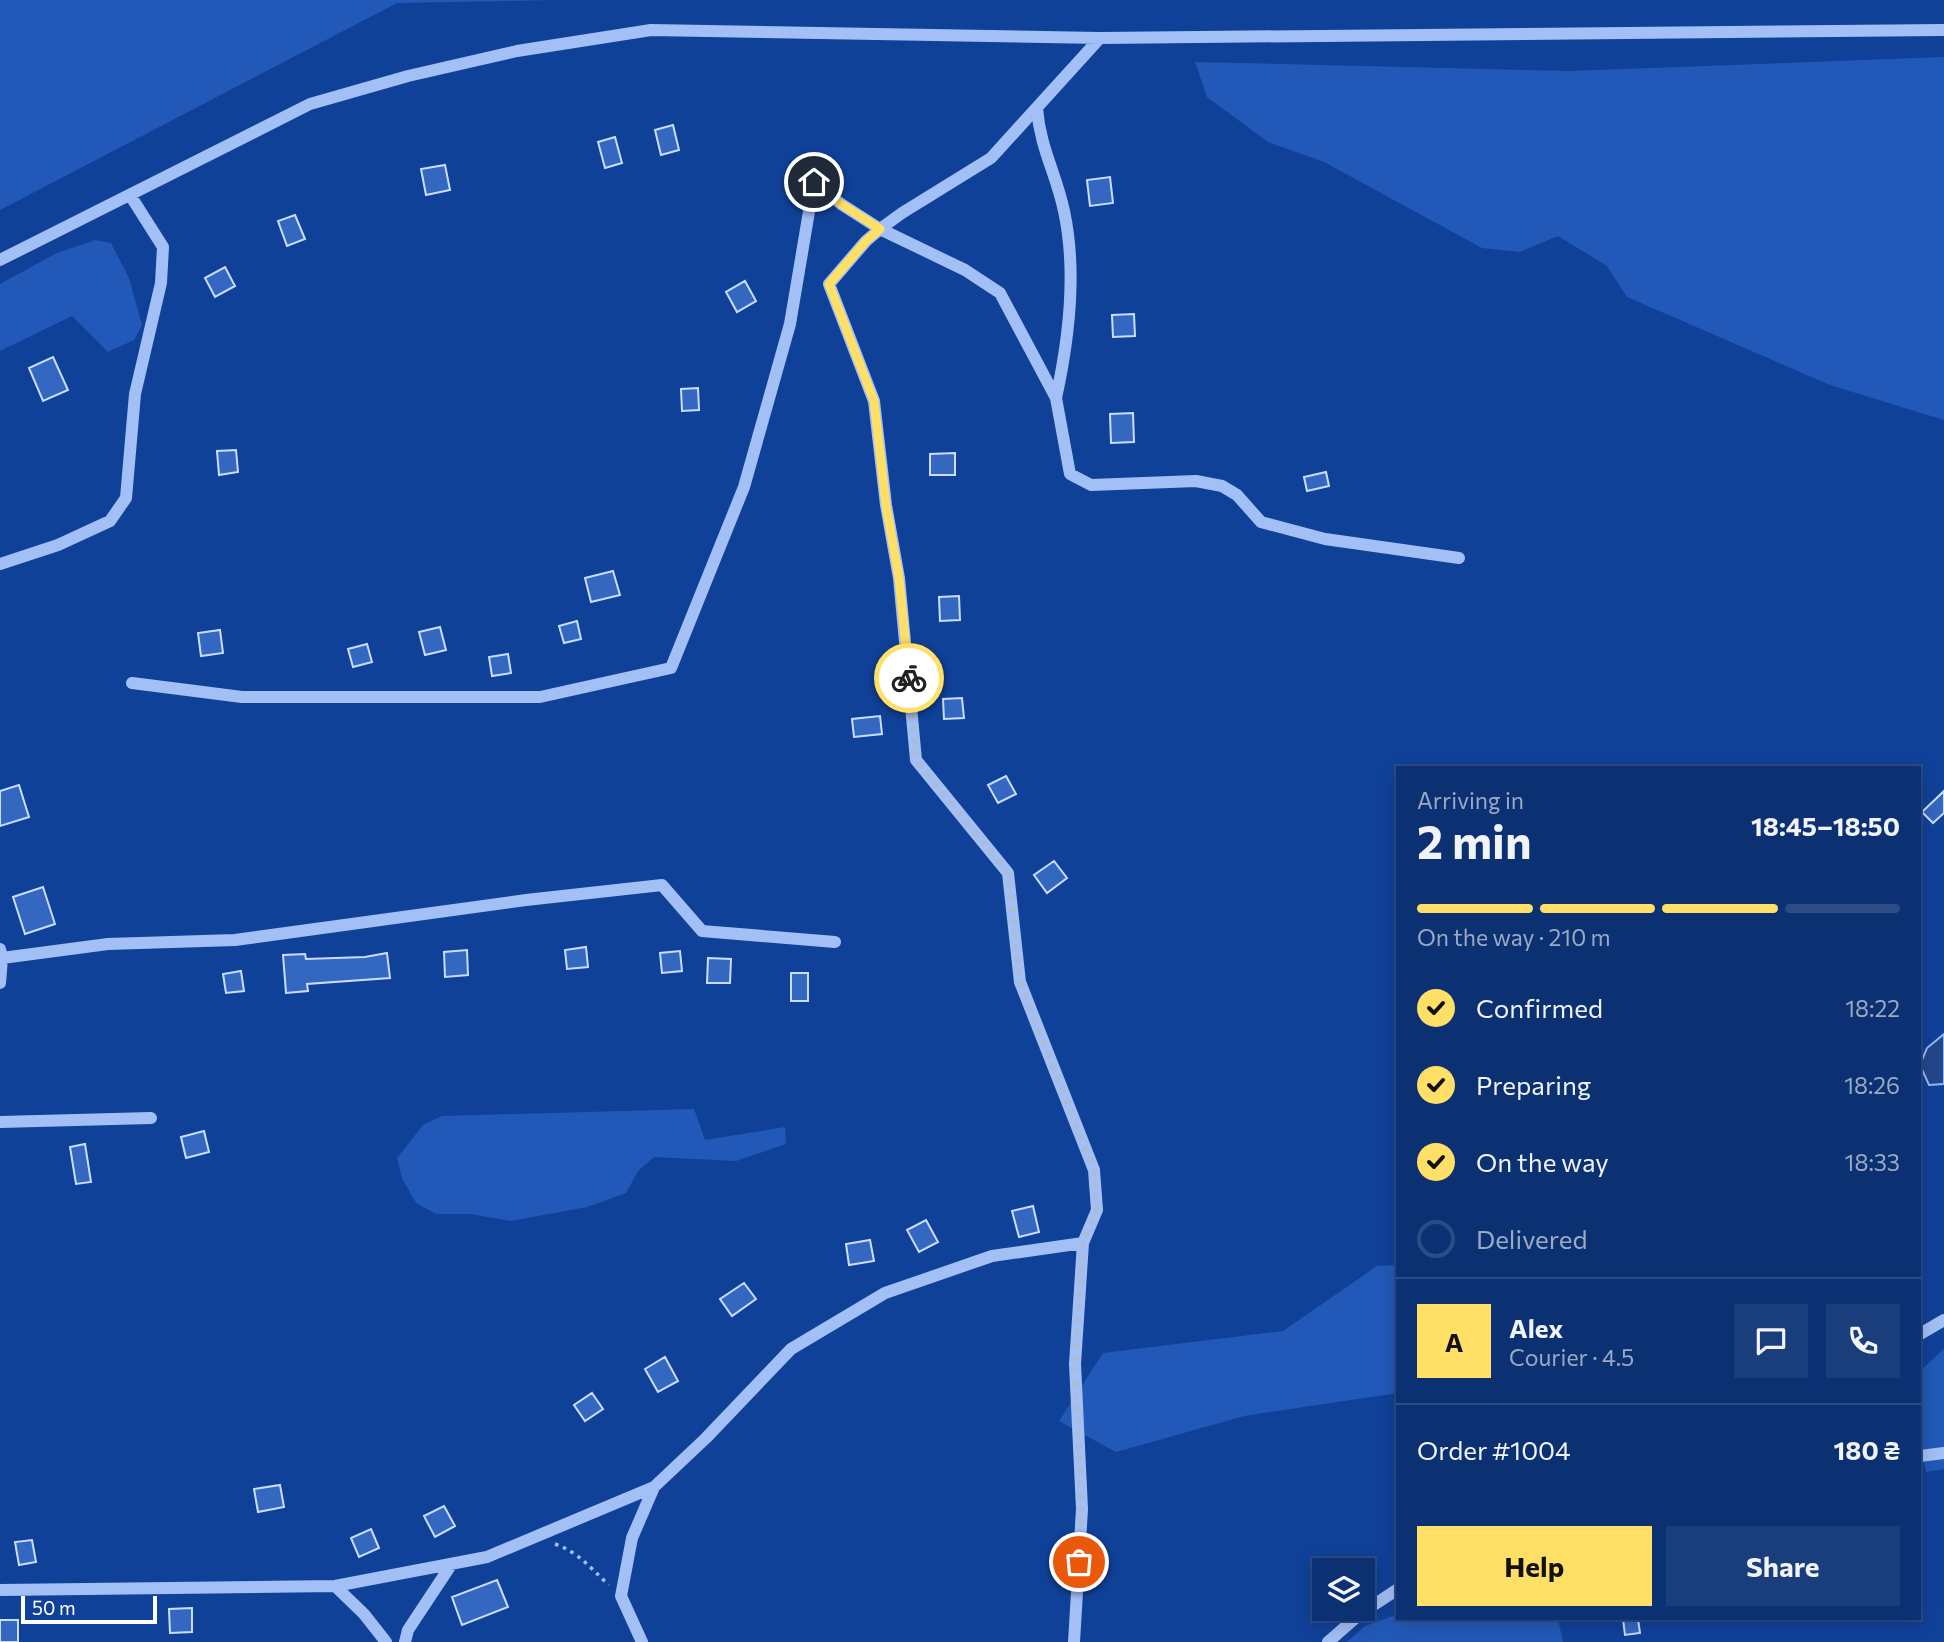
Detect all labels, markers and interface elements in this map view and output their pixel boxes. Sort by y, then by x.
pin [784,152,844,212]
icon: home [795,163,833,201]
courier [874,643,944,713]
icon: bike [890,659,928,697]
text: Arriving in [1417,786,1524,814]
text: 18:45–18:50 [1751,810,1900,841]
text: 2 min [1417,812,1532,868]
text: On the way · 210 m [1417,923,1611,951]
icon: check [1417,989,1455,1027]
text: Confirmed [1476,992,1603,1023]
text: 18:22 [1845,994,1900,1022]
icon: check [1417,1066,1455,1104]
text: Preparing [1476,1069,1591,1100]
text: 18:26 [1844,1071,1900,1099]
icon: check [1417,1143,1455,1181]
text: On the way [1476,1146,1609,1177]
text: 18:33 [1845,1148,1900,1176]
text: Delivered [1476,1223,1587,1254]
button: chat [1734,1304,1808,1378]
button: phone [1826,1304,1900,1378]
text: Alex [1509,1312,1563,1343]
text: A [1445,1326,1463,1357]
text: Courier · 4.5 [1509,1343,1634,1371]
text: Order #1004 [1417,1434,1571,1465]
text: 180 ₴ [1834,1434,1900,1465]
button: Help [1417,1526,1652,1606]
button: Share [1666,1526,1900,1606]
pin [1049,1532,1109,1592]
icon: bag [1060,1543,1098,1581]
map controls [1312,1558,1375,1621]
button: layers [1312,1558,1375,1621]
scale bar [21,1593,158,1625]
text: 50 m [32,1596,76,1619]

